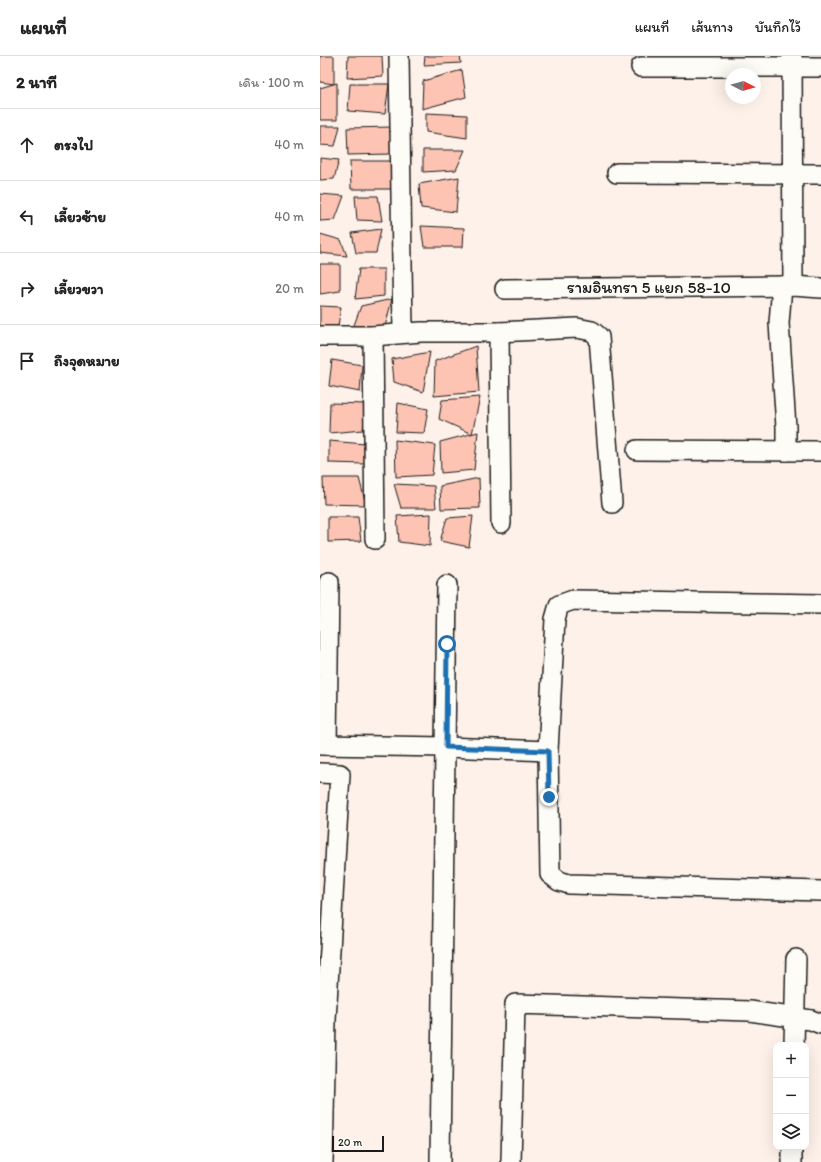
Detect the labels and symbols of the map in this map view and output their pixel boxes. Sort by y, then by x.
north arrow [725,68,761,104]
street label: รามอินทรา 5 แยก 58-10 [567,277,731,297]
route start [438,635,456,653]
route end [540,788,558,806]
scale bar [332,1134,384,1153]

